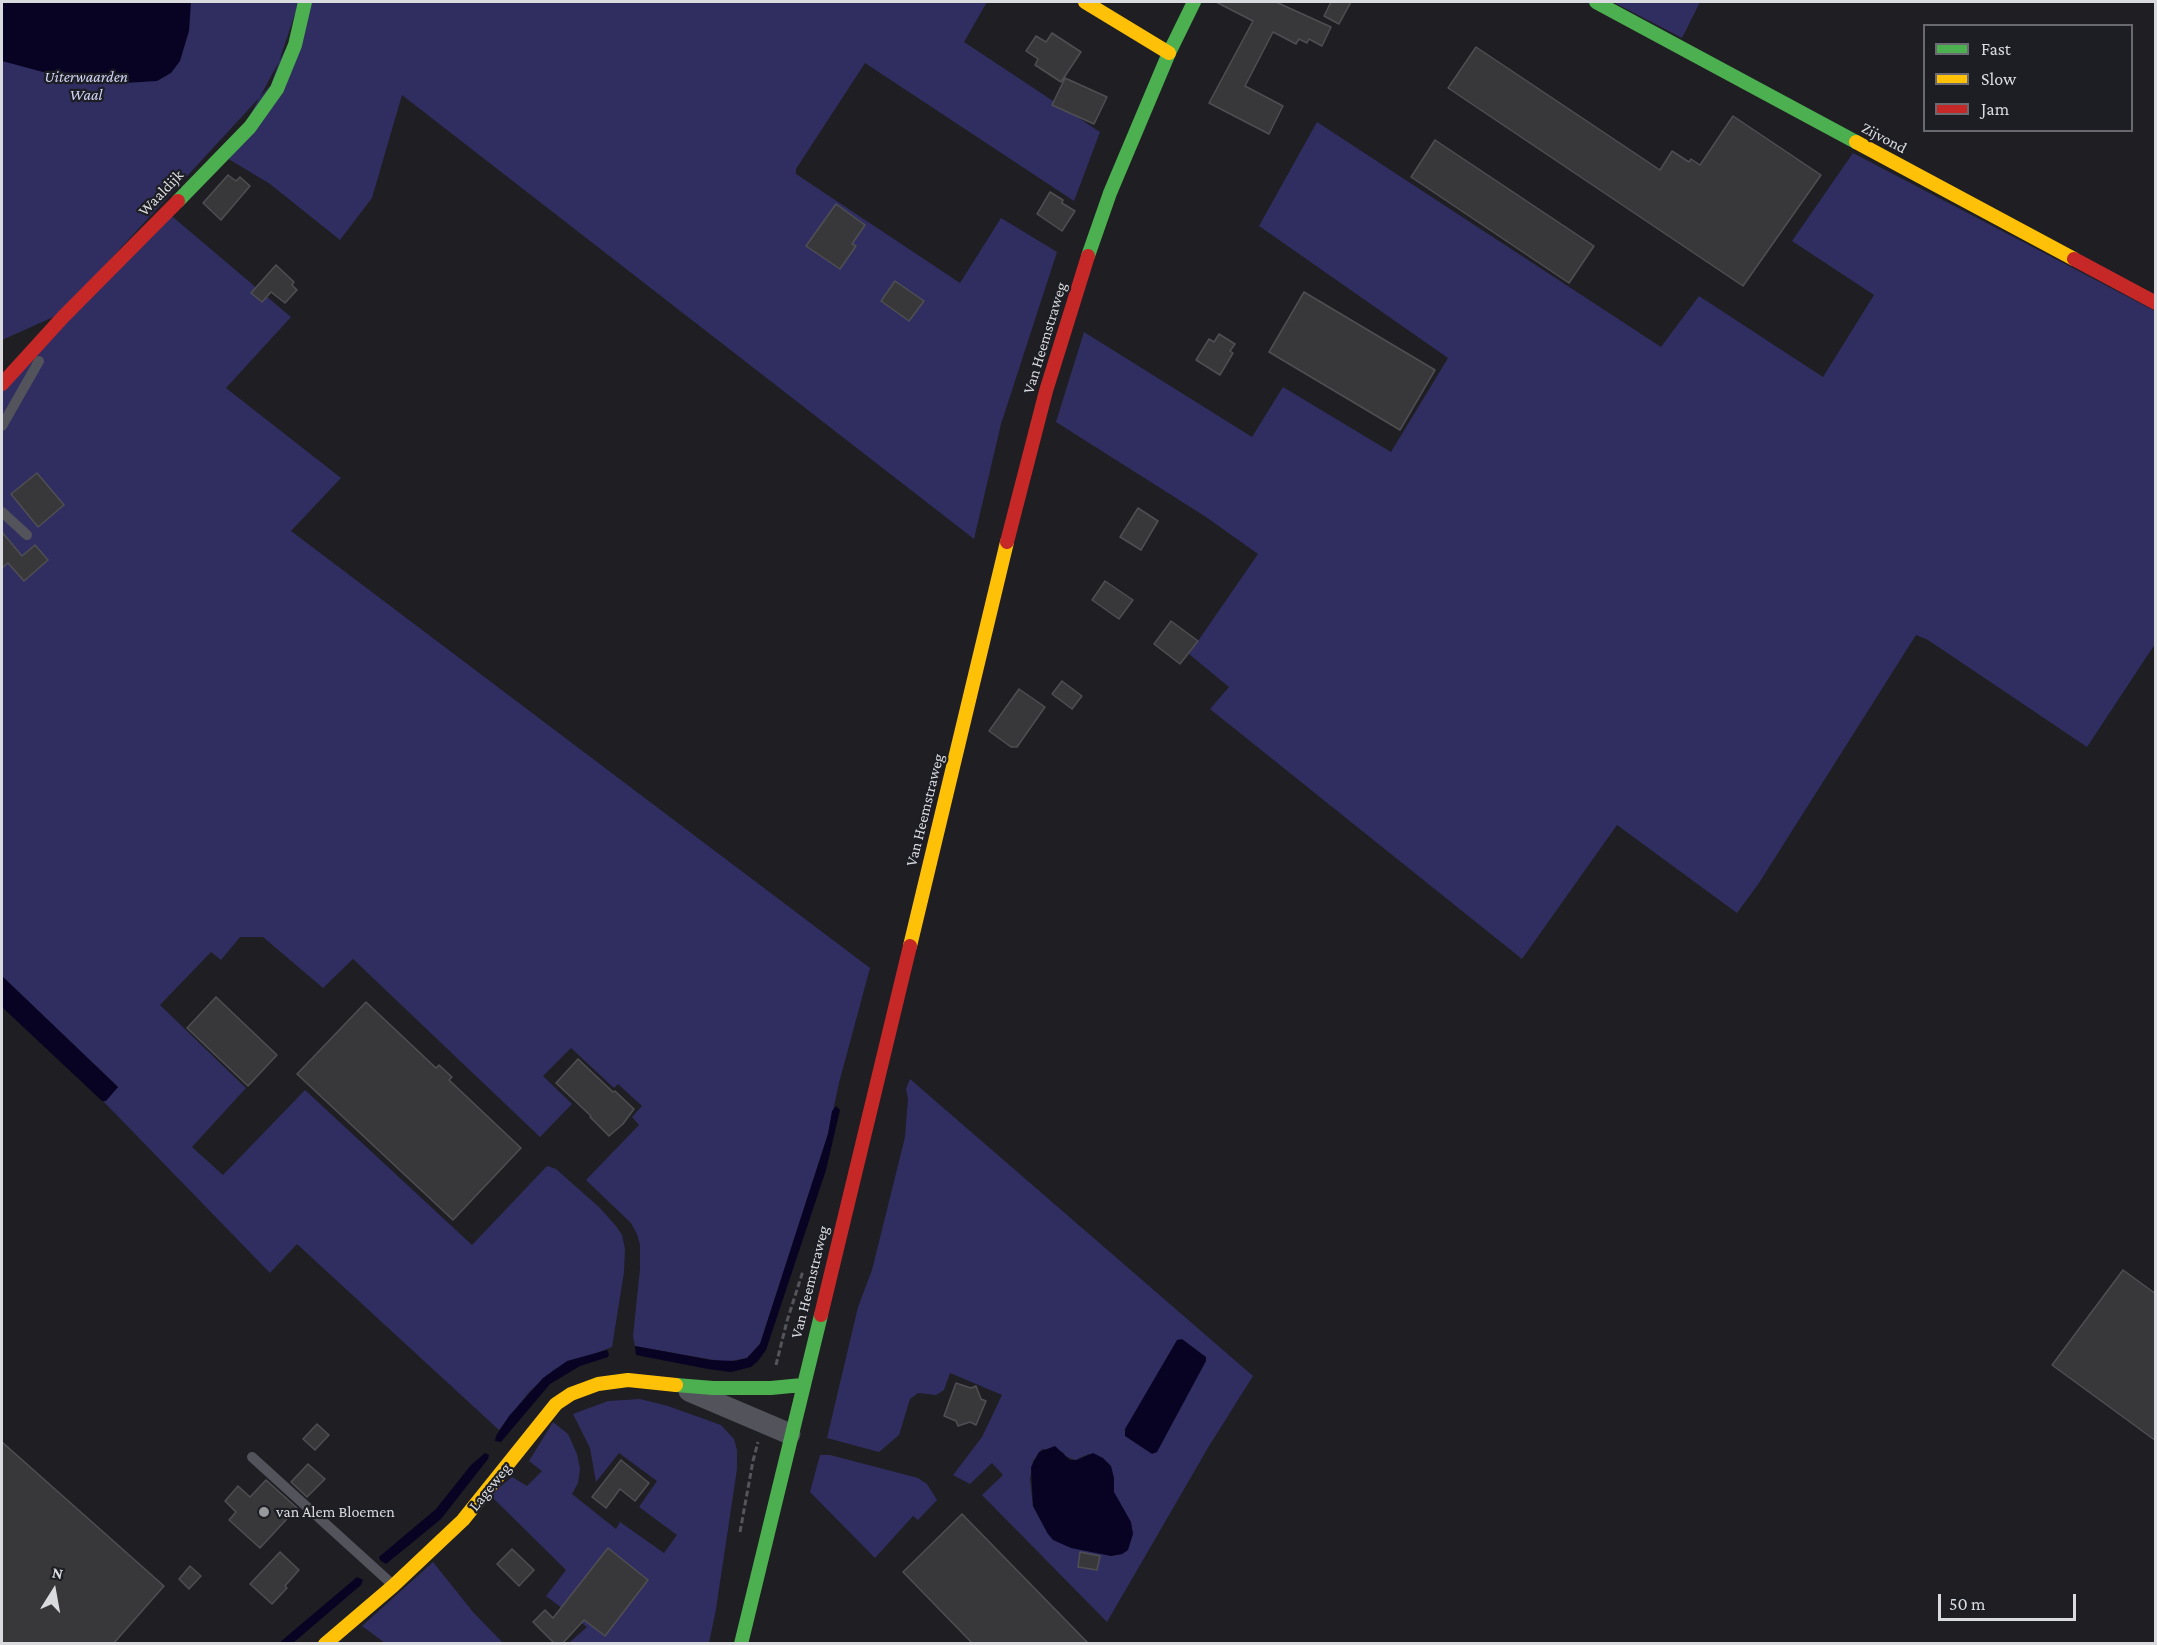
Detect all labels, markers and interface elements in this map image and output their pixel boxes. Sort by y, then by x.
legend [1923,24,2133,132]
text: Fast [1981,39,2011,59]
park label: Uiterwaarden Waal [44,67,128,105]
text: Slow [1981,69,2016,89]
text: Jam [1981,99,2009,119]
street label: Zijvond [1858,118,1910,158]
street label: Waaldijk [134,166,188,220]
street label: Van Heemstraweg [1019,280,1071,396]
street label: Van Heemstraweg [902,752,948,868]
street label: Van Heemstraweg [787,1224,833,1340]
street label: Lageweg [465,1459,515,1515]
place label: van Alem Bloemen [276,1502,395,1522]
marker: van Alem Bloemen [257,1505,271,1519]
north arrow [24,1561,84,1621]
text: N [51,1563,65,1582]
scale bar [1941,1582,2079,1620]
text: 50 m [1949,1594,1986,1614]

